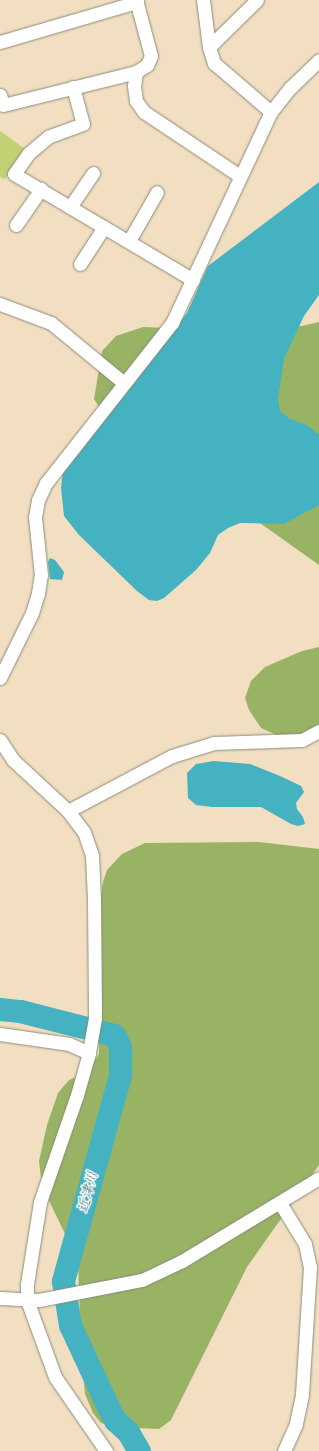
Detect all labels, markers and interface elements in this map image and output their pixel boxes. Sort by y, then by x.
water label: 近津川 [74,1170,102,1214]

